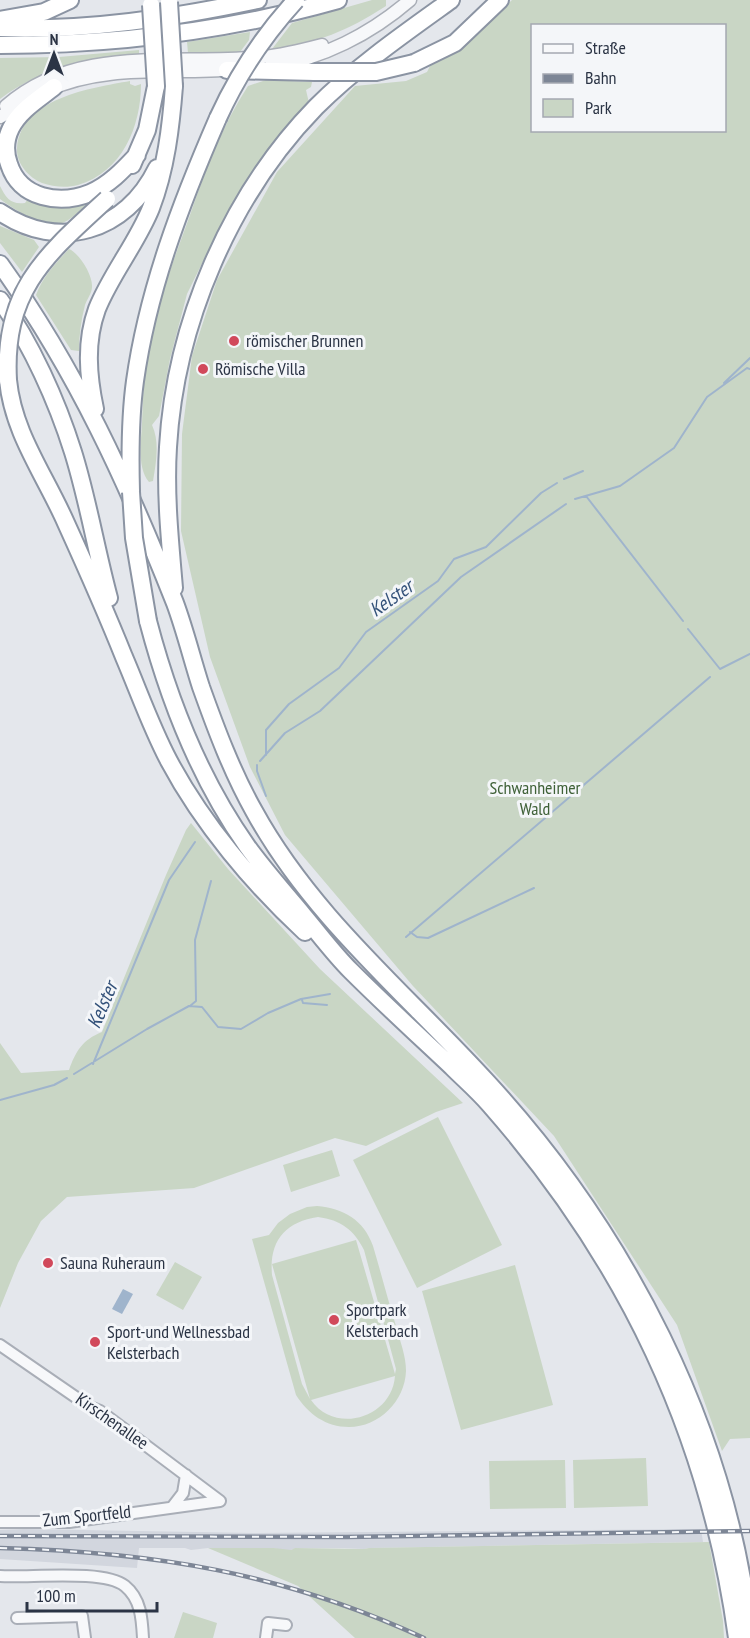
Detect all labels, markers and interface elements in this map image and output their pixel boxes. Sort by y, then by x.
north arrow [24,24,84,84]
legend [531,24,726,132]
text: N [50,29,58,49]
text: Straße [585,36,626,59]
text: Bahn [585,66,617,89]
text: Park [585,96,612,119]
place label: römischer Brunnen [246,329,363,352]
marker: römischer Brunnen [227,334,241,348]
place label: Römische Villa [215,357,305,380]
marker: Römische Villa [196,362,210,376]
water label: Kelster [364,572,420,622]
park label: Schwanheimer Wald [489,776,581,820]
water label: Kelster [81,976,124,1032]
place label: Sauna Ruheraum [60,1251,165,1274]
marker: Sauna Ruheraum [41,1256,55,1270]
place label: Sportpark Kelsterbach [346,1298,418,1342]
marker: Sportpark Kelsterbach [327,1313,341,1327]
place label: Sport-und Wellnessbad Kelsterbach [107,1320,250,1364]
marker: Sport-und Wellnessbad Kelsterbach [88,1335,102,1349]
street label: Kirschenallee [71,1387,153,1454]
street label: Zum Sportfeld [42,1499,132,1532]
scale bar [27,1575,158,1613]
text: 100 m [36,1584,76,1607]

